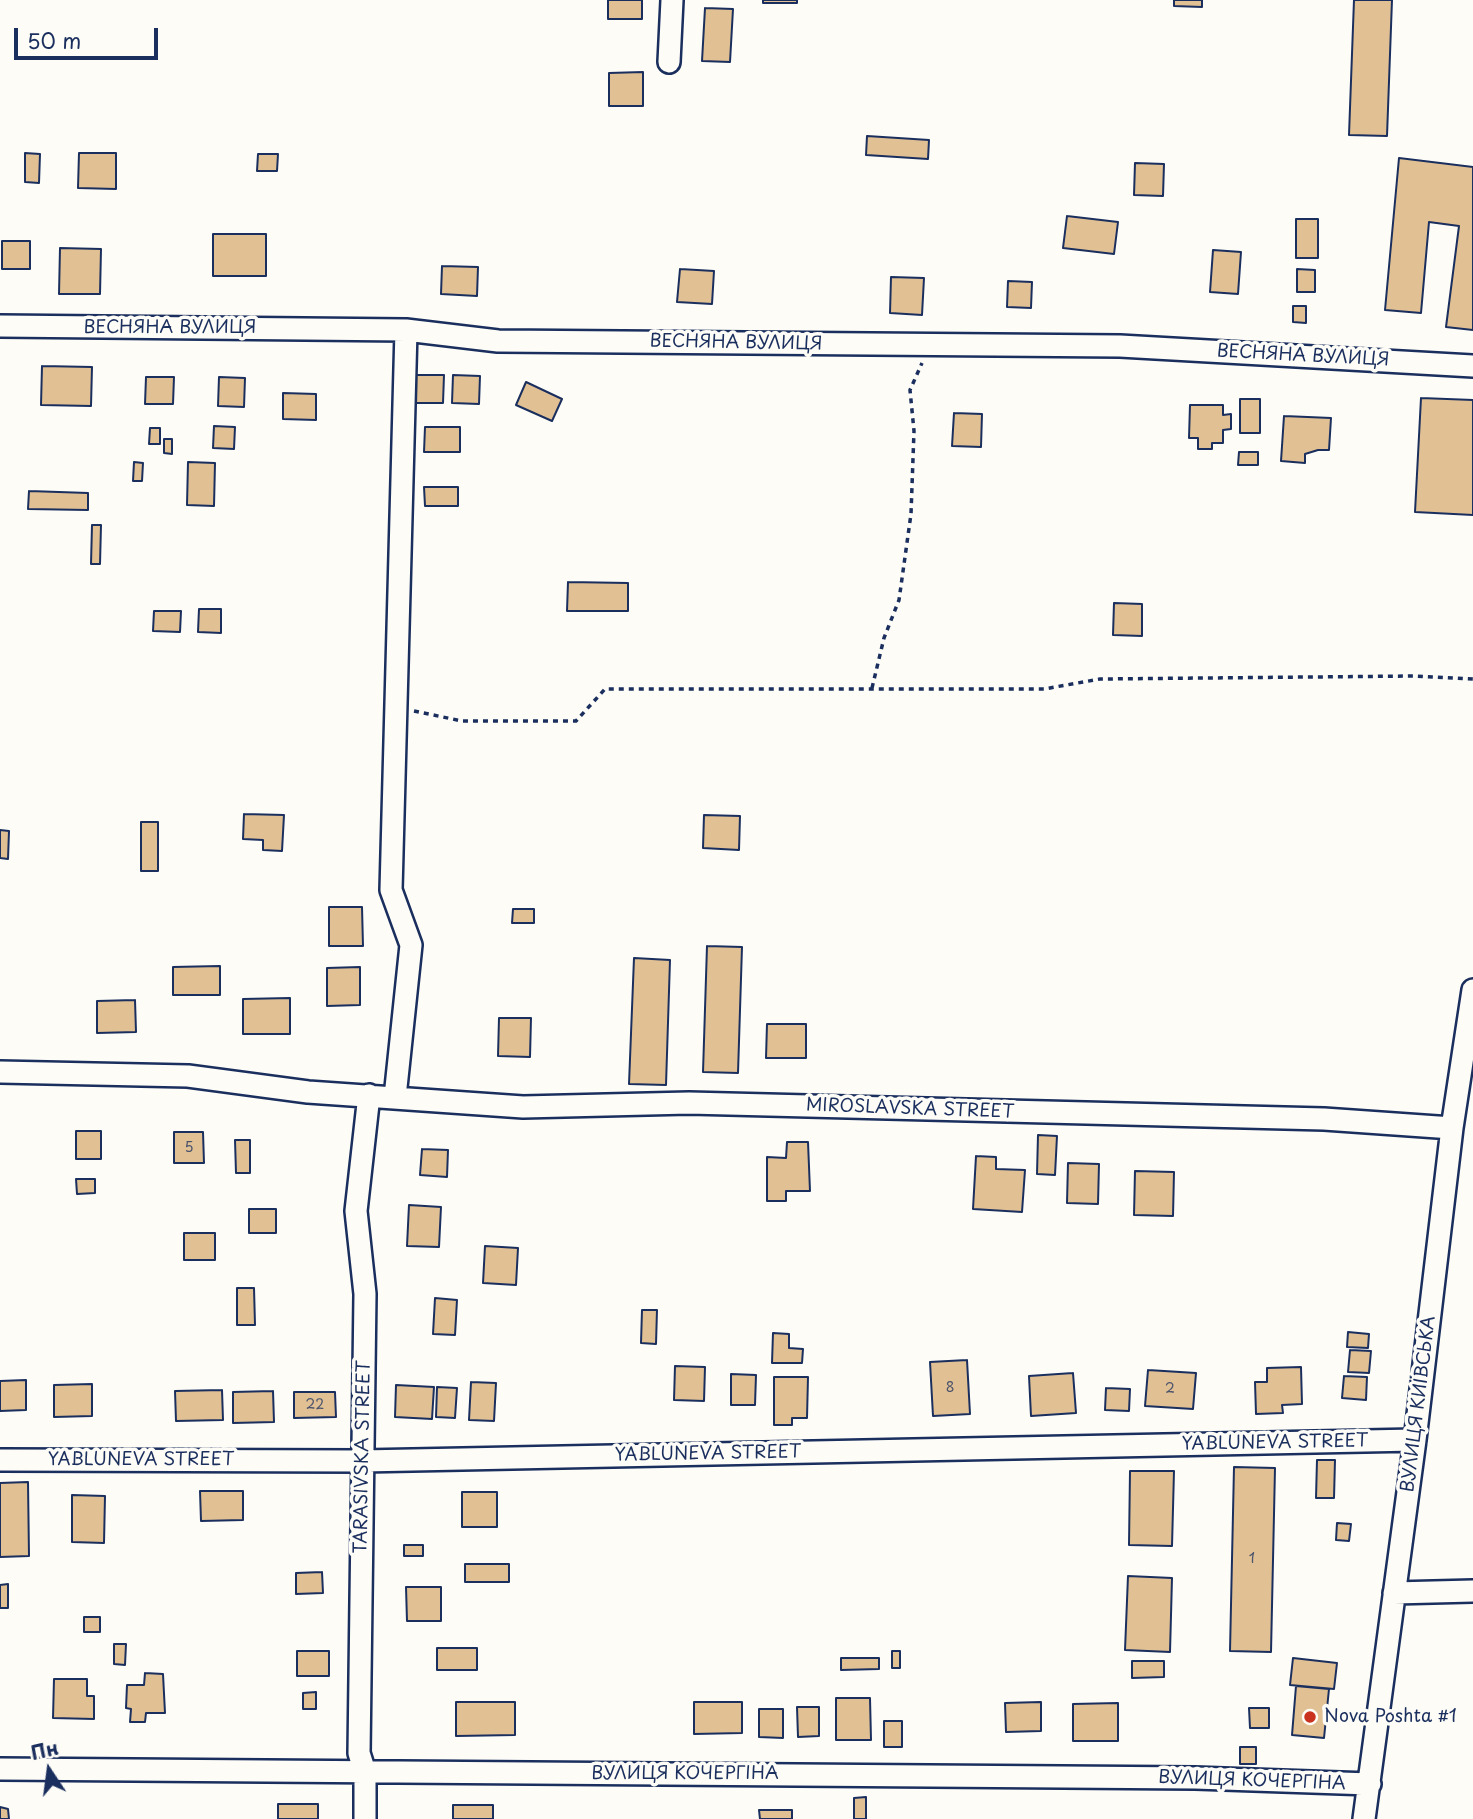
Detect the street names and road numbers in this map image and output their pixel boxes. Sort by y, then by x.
street label: ВЕСНЯНА ВУЛИЦЯ [84,317,256,339]
street label: ВЕСНЯНА ВУЛИЦЯ [649,331,823,355]
street label: ВЕСНЯНА ВУЛИЦЯ [1216,341,1390,371]
street label: MIROSLAVSKA STREET [805,1095,1015,1123]
street label: ВУЛИЦЯ КИЇВСЬКА [1397,1315,1441,1493]
street label: TARASIVSKA STREET [351,1360,375,1554]
street label: YABLUNEVA STREET [1181,1431,1369,1455]
street label: YABLUNEVA STREET [614,1442,802,1466]
street label: YABLUNEVA STREET [48,1449,234,1471]
street label: ВУЛИЦЯ КОЧЕРГІНА [591,1763,779,1785]
street label: ВУЛИЦЯ КОЧЕРГІНА [1158,1767,1346,1795]

